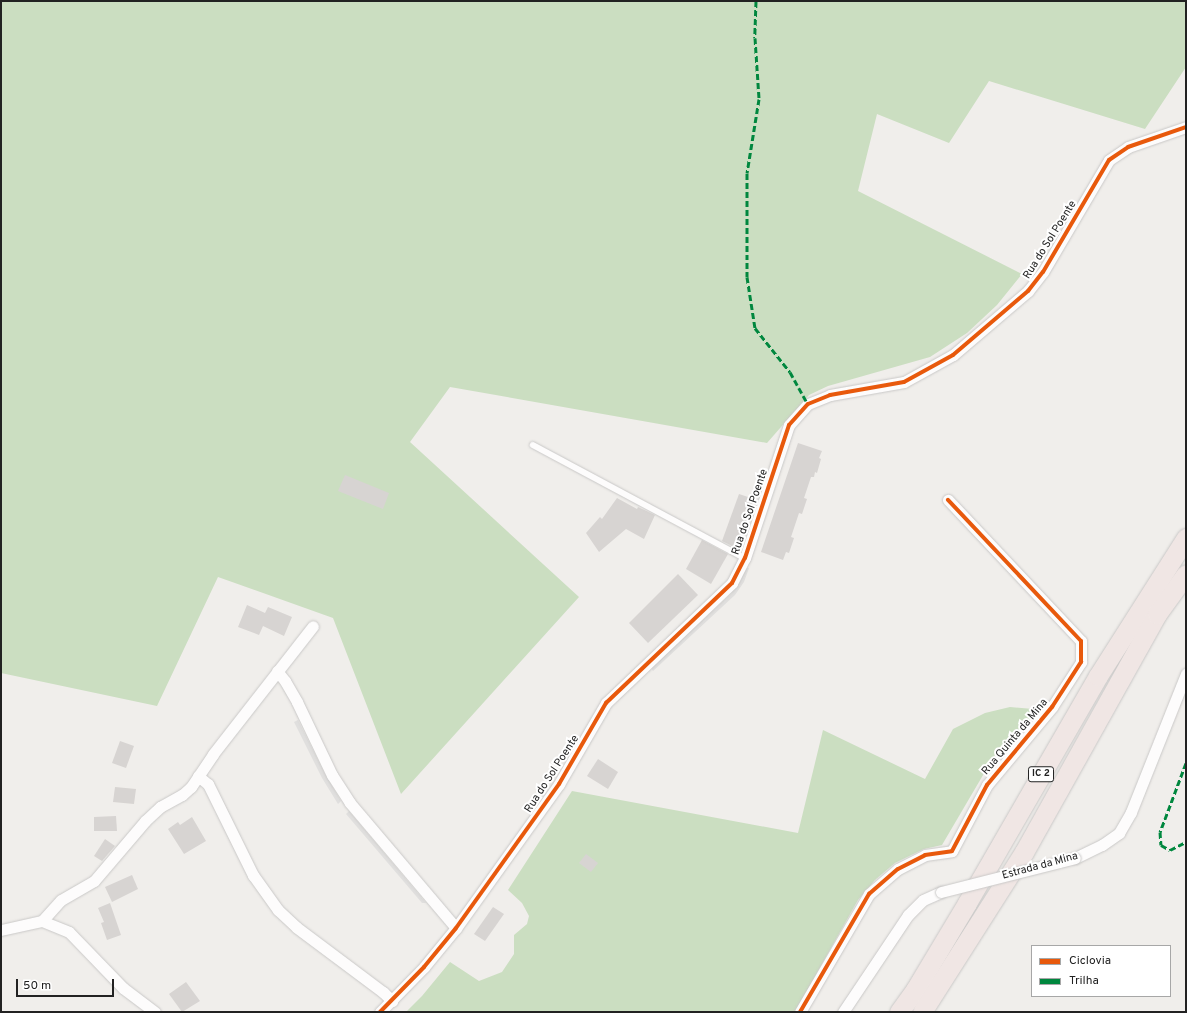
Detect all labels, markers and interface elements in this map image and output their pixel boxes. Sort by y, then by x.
street label: Rua do Sol Poente [1021,198,1079,282]
street label: Rua do Sol Poente [729,467,771,557]
street label: Rua Quinta da Mina [979,696,1051,778]
street label: Rua do Sol Poente [522,733,582,815]
road number: IC 2 [1028,766,1054,782]
street label: Estrada da Mina [1001,850,1079,882]
legend [1031,945,1171,997]
text: Ciclovia [1069,953,1111,969]
scale bar [18,971,116,997]
text: Trilha [1069,973,1099,989]
text: 50 m [23,978,51,994]

